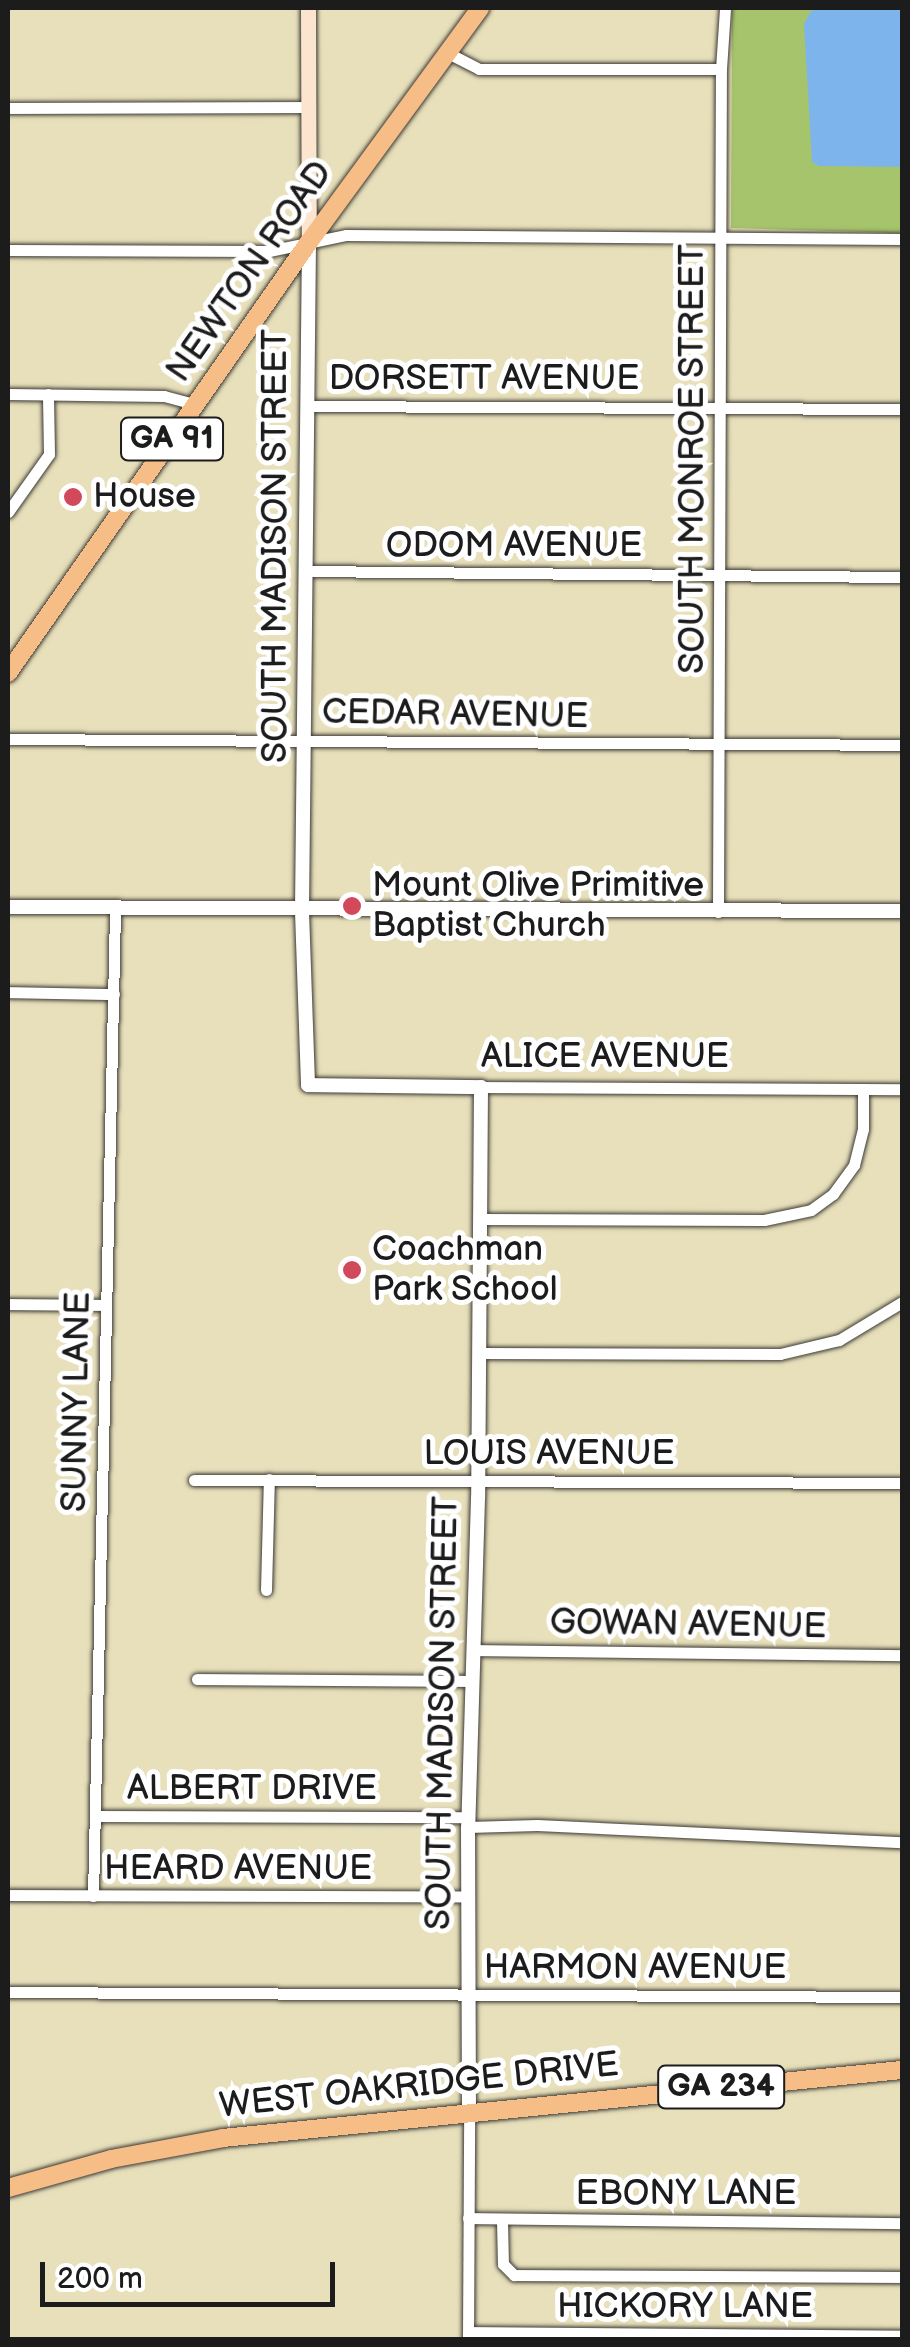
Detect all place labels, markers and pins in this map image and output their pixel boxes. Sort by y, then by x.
place label: House [93,476,196,518]
marker: House [62,486,84,508]
place label: Mount Olive Primitive Baptist Church [372,865,704,947]
marker: Mount Olive Primitive Baptist Church [341,895,363,917]
place label: Coachman Park School [372,1229,558,1311]
marker: Coachman Park School [341,1259,363,1281]

